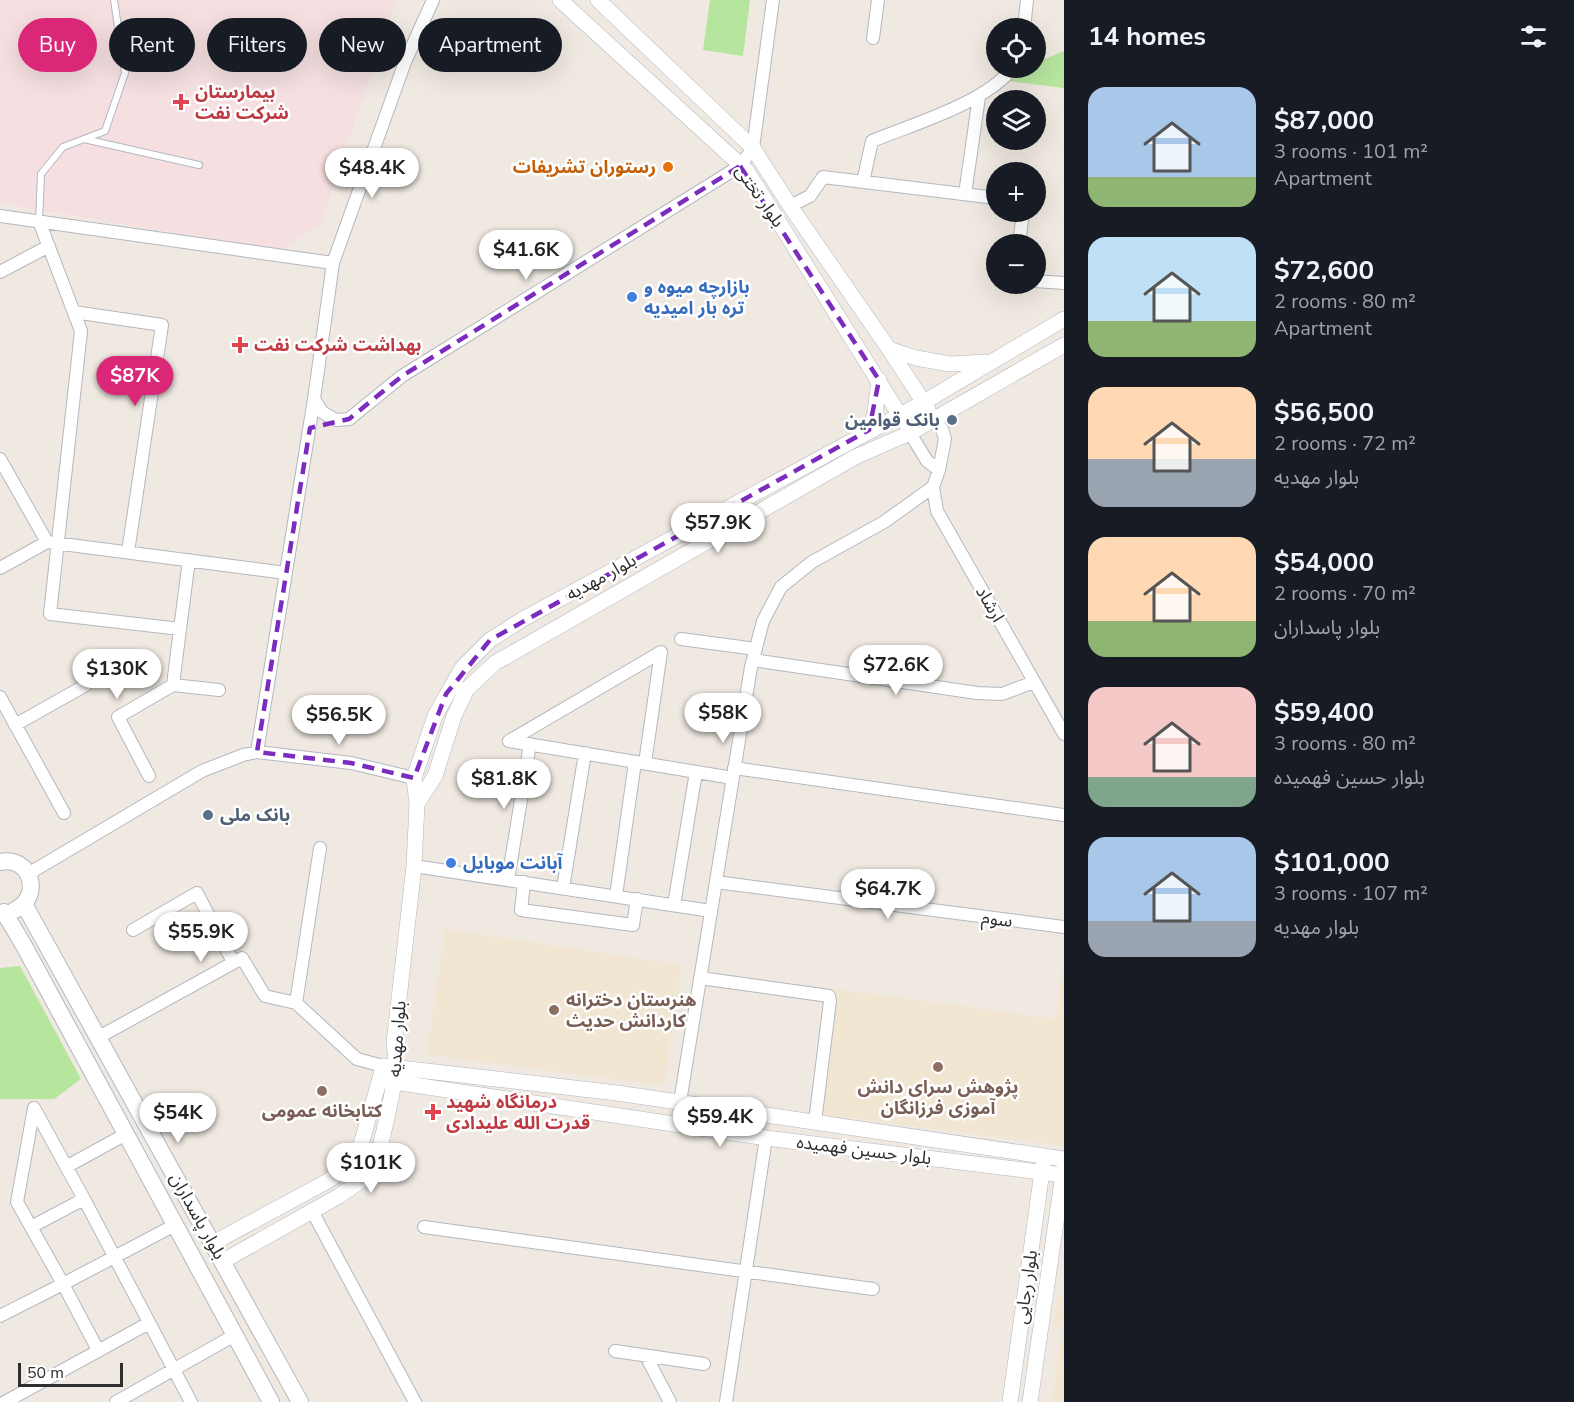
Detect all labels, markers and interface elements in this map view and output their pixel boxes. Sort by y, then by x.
chip: Buy [18,18,97,72]
chip: Rent [109,18,195,72]
chip: Filters [207,18,307,72]
chip: New [319,18,406,72]
chip: Apartment [418,18,562,72]
map controls [986,18,1046,294]
button: locate [986,18,1046,78]
text: 14 homes [1088,19,1206,54]
icon: filters [1517,20,1550,53]
place label: بیمارستان شرکت نفت [195,80,289,125]
button: layers [986,90,1046,150]
marker: بیمارستان شرکت نفت [172,93,190,111]
text: $87,000 [1274,103,1374,138]
icon: home [1136,111,1208,183]
text: 3 rooms · 101 m² [1274,138,1428,165]
pin: $48.4K [323,148,421,199]
text: $48.4K [339,154,405,181]
place label: رستوران تشریفات [513,155,656,179]
marker: رستوران تشریفات [661,160,675,174]
street label: بلوار تختی [730,160,790,232]
button: + [986,162,1046,222]
text: Apartment [1274,165,1372,192]
pin: $41.6K [477,230,575,281]
button: − [986,234,1046,294]
text: $41.6K [493,236,559,263]
text: $72,600 [1274,253,1374,288]
icon: home [1136,261,1208,333]
place label: بازارچه میوه و تره بار امیدیه [644,275,750,320]
text: 2 rooms · 80 m² [1274,288,1416,315]
marker: بازارچه میوه و تره بار امیدیه [625,290,639,304]
text: Apartment [1274,315,1372,342]
place label: بهداشت شرکت نفت [254,333,422,357]
marker: بهداشت شرکت نفت [231,336,249,354]
pin: $87K [99,356,171,407]
text: $87K [110,362,160,389]
text: $56,500 [1274,395,1374,430]
place label: بانک قوامین [845,408,940,432]
icon: home [1136,411,1208,483]
marker: بانک قوامین [945,413,959,427]
text: 2 rooms · 72 m² [1274,430,1416,457]
text: بلوار مهدیه [1274,464,1359,491]
pin: $57.9K [669,503,767,554]
text: $57.9K [685,509,751,536]
text: $54,000 [1274,545,1374,580]
street label: بلوار مهدیه [562,548,640,606]
icon: home [1136,561,1208,633]
text: 2 rooms · 70 m² [1274,580,1416,607]
street label: ارشاد [970,581,1010,627]
text: بلوار پاسداران [1274,614,1380,641]
pin: $72.6K [847,645,945,696]
pin: $130K [75,649,159,700]
text: $72.6K [863,651,929,678]
text: $130K [86,655,148,682]
pin: $58K [687,693,759,744]
pin: $56.5K [290,695,388,746]
text: $59,400 [1274,695,1374,730]
text: $58K [698,699,748,726]
text: $56.5K [306,701,372,728]
icon: home [1136,711,1208,783]
text: 3 rooms · 80 m² [1274,730,1416,757]
pin: $81.8K [455,759,553,810]
text: بلوار حسین فهمیده [1274,764,1425,791]
text: $81.8K [471,765,537,792]
place label: بانک ملی [220,803,290,827]
marker: بانک ملی [201,808,215,822]
text: $101,000 [1274,845,1390,880]
place label: آبانت موبایل [463,851,564,875]
marker: آبانت موبایل [444,856,458,870]
icon: home [1136,861,1208,933]
pin: $64.7K [839,869,937,920]
text: $64.7K [855,875,921,902]
text: 3 rooms · 107 m² [1274,880,1428,907]
street label: سوم [980,905,1014,935]
pin: $55.9K [152,912,250,963]
text: بلوار مهدیه [1274,914,1359,941]
text: $55.9K [168,918,234,945]
place label: هنرستان دخترانه کاردانش حدیث [566,988,697,1033]
street label: بلوار مهدیه [382,1000,412,1078]
marker: هنرستان دخترانه کاردانش حدیث [547,1003,561,1017]
marker: پژوهش سرای دانش آموزی فرزانگان [931,1060,945,1074]
place label: پژوهش سرای دانش آموزی فرزانگان [858,1075,1018,1120]
marker: کتابخانه عمومی [315,1084,329,1098]
place label: درمانگاه شهید قدرت الله علیدادی [446,1090,590,1135]
pin: $54K [142,1093,214,1144]
pin: $59.4K [671,1097,769,1148]
text: $54K [153,1099,203,1126]
place label: کتابخانه عمومی [262,1099,383,1123]
marker: درمانگاه شهید قدرت الله علیدادی [424,1103,442,1121]
text: $59.4K [687,1103,753,1130]
street label: بلوار حسین فهمیده [795,1130,933,1170]
pin: $101K [329,1143,413,1194]
text: $101K [340,1149,402,1176]
street label: بلوار پاسداران [164,1168,232,1264]
street label: بلوار رجایی [1009,1248,1043,1326]
scale bar [18,1360,123,1388]
text: 50 m [27,1362,64,1384]

